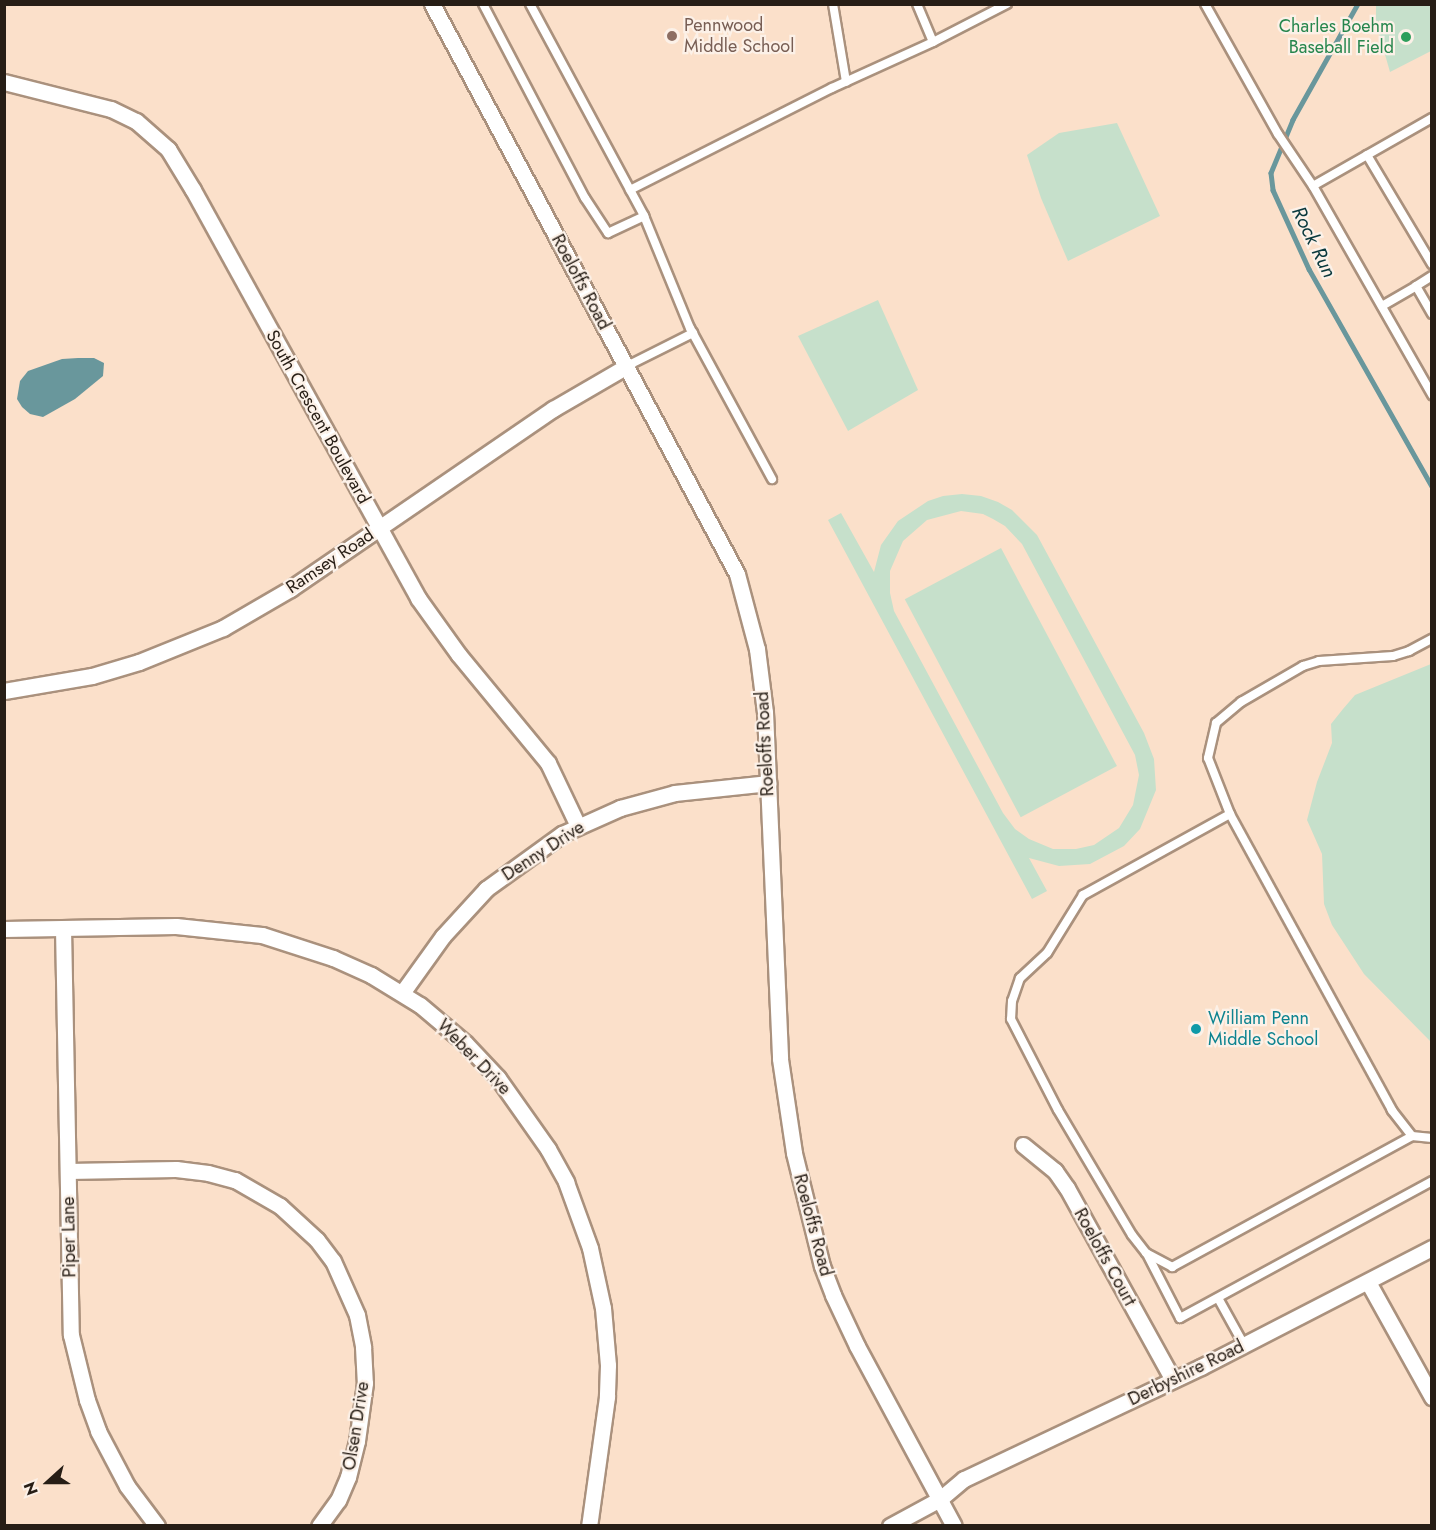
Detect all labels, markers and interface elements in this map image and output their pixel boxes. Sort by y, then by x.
place label: Pennwood Middle School [684,15,794,57]
place label: Charles Boehm Baseball Field [1279,16,1394,58]
marker: Pennwood Middle School [665,29,679,43]
marker: Charles Boehm Baseball Field [1399,30,1413,44]
water label: Rock Run [1286,202,1342,282]
street label: Roeloffs Road [547,231,615,333]
street label: South Crescent Boulevard [261,326,375,508]
street label: Ramsey Road [282,524,378,598]
street label: Roeloffs Road [751,691,779,797]
street label: Denny Drive [498,816,588,886]
place label: William Penn Middle School [1208,1008,1318,1050]
street label: Weber Drive [433,1015,515,1099]
marker: William Penn Middle School [1189,1022,1203,1036]
street label: Roeloffs Road [789,1172,837,1278]
street label: Piper Lane [57,1196,81,1278]
street label: Roeloffs Court [1069,1204,1141,1310]
street label: Derbyshire Road [1124,1336,1248,1410]
street label: Olsen Drive [338,1380,374,1472]
north arrow [18,1452,78,1512]
text: N [18,1479,44,1499]

